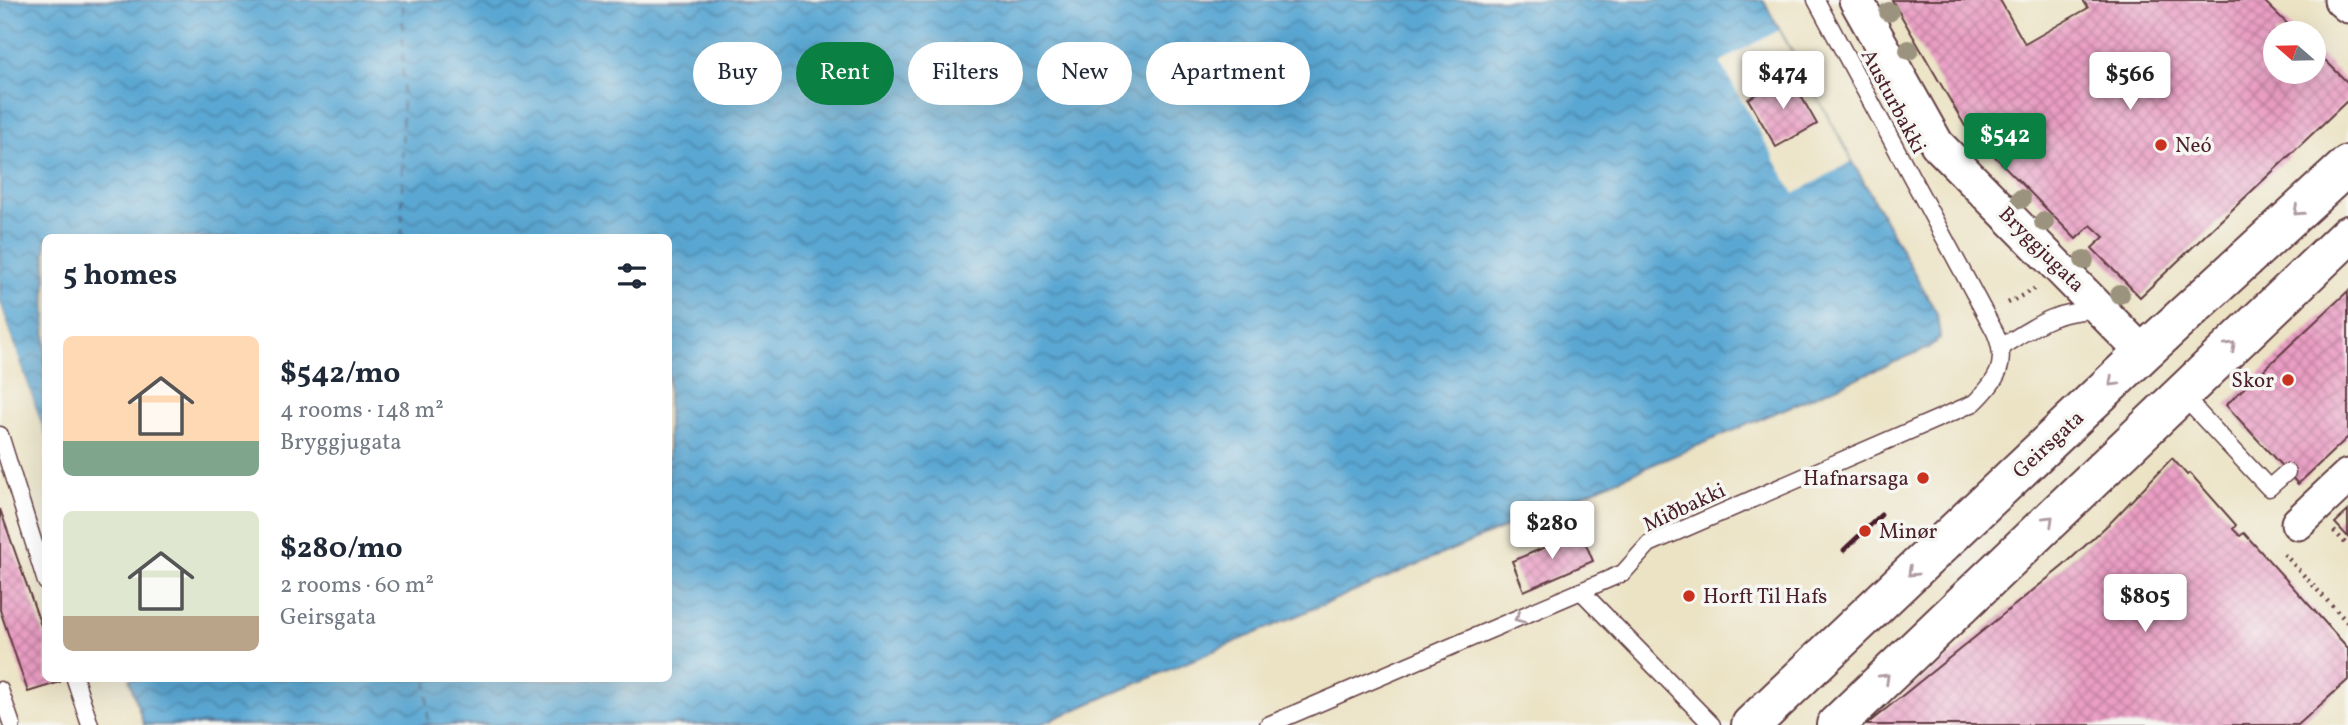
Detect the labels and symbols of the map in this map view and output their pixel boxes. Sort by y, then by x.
north arrow [2263,21,2326,84]
street label: Austurbakki [1853,44,1932,159]
pin: $474 [1742,52,1824,111]
pin: $566 [2089,52,2171,112]
pin: $542 [1964,114,2046,173]
place label: Neó [2175,132,2212,161]
marker: Neó [2153,137,2169,153]
street label: Bryggjugata [1991,200,2091,300]
one-way arrow [2293,203,2306,216]
one-way arrow [2223,341,2236,354]
place label: Skor [2231,367,2274,396]
marker: Skor [2280,372,2296,388]
one-way arrow [2108,374,2121,387]
street label: Geirsgata [2007,404,2091,486]
place label: Hafnarsaga [1803,465,1909,494]
marker: Hafnarsaga [1915,470,1931,486]
street label: Miðbakki [1639,477,1731,540]
pin: $280 [1511,502,1593,561]
one-way arrow [2041,516,2054,529]
place label: Minør [1879,518,1938,547]
marker: Minør [1857,523,1873,539]
one-way arrow [1907,564,1920,577]
pin: $805 [2104,574,2186,634]
place label: Horft Til Hafs [1703,583,1827,612]
marker: Horft Til Hafs [1681,588,1697,604]
one-way arrow [1513,610,1526,624]
one-way arrow [1877,673,1890,686]

